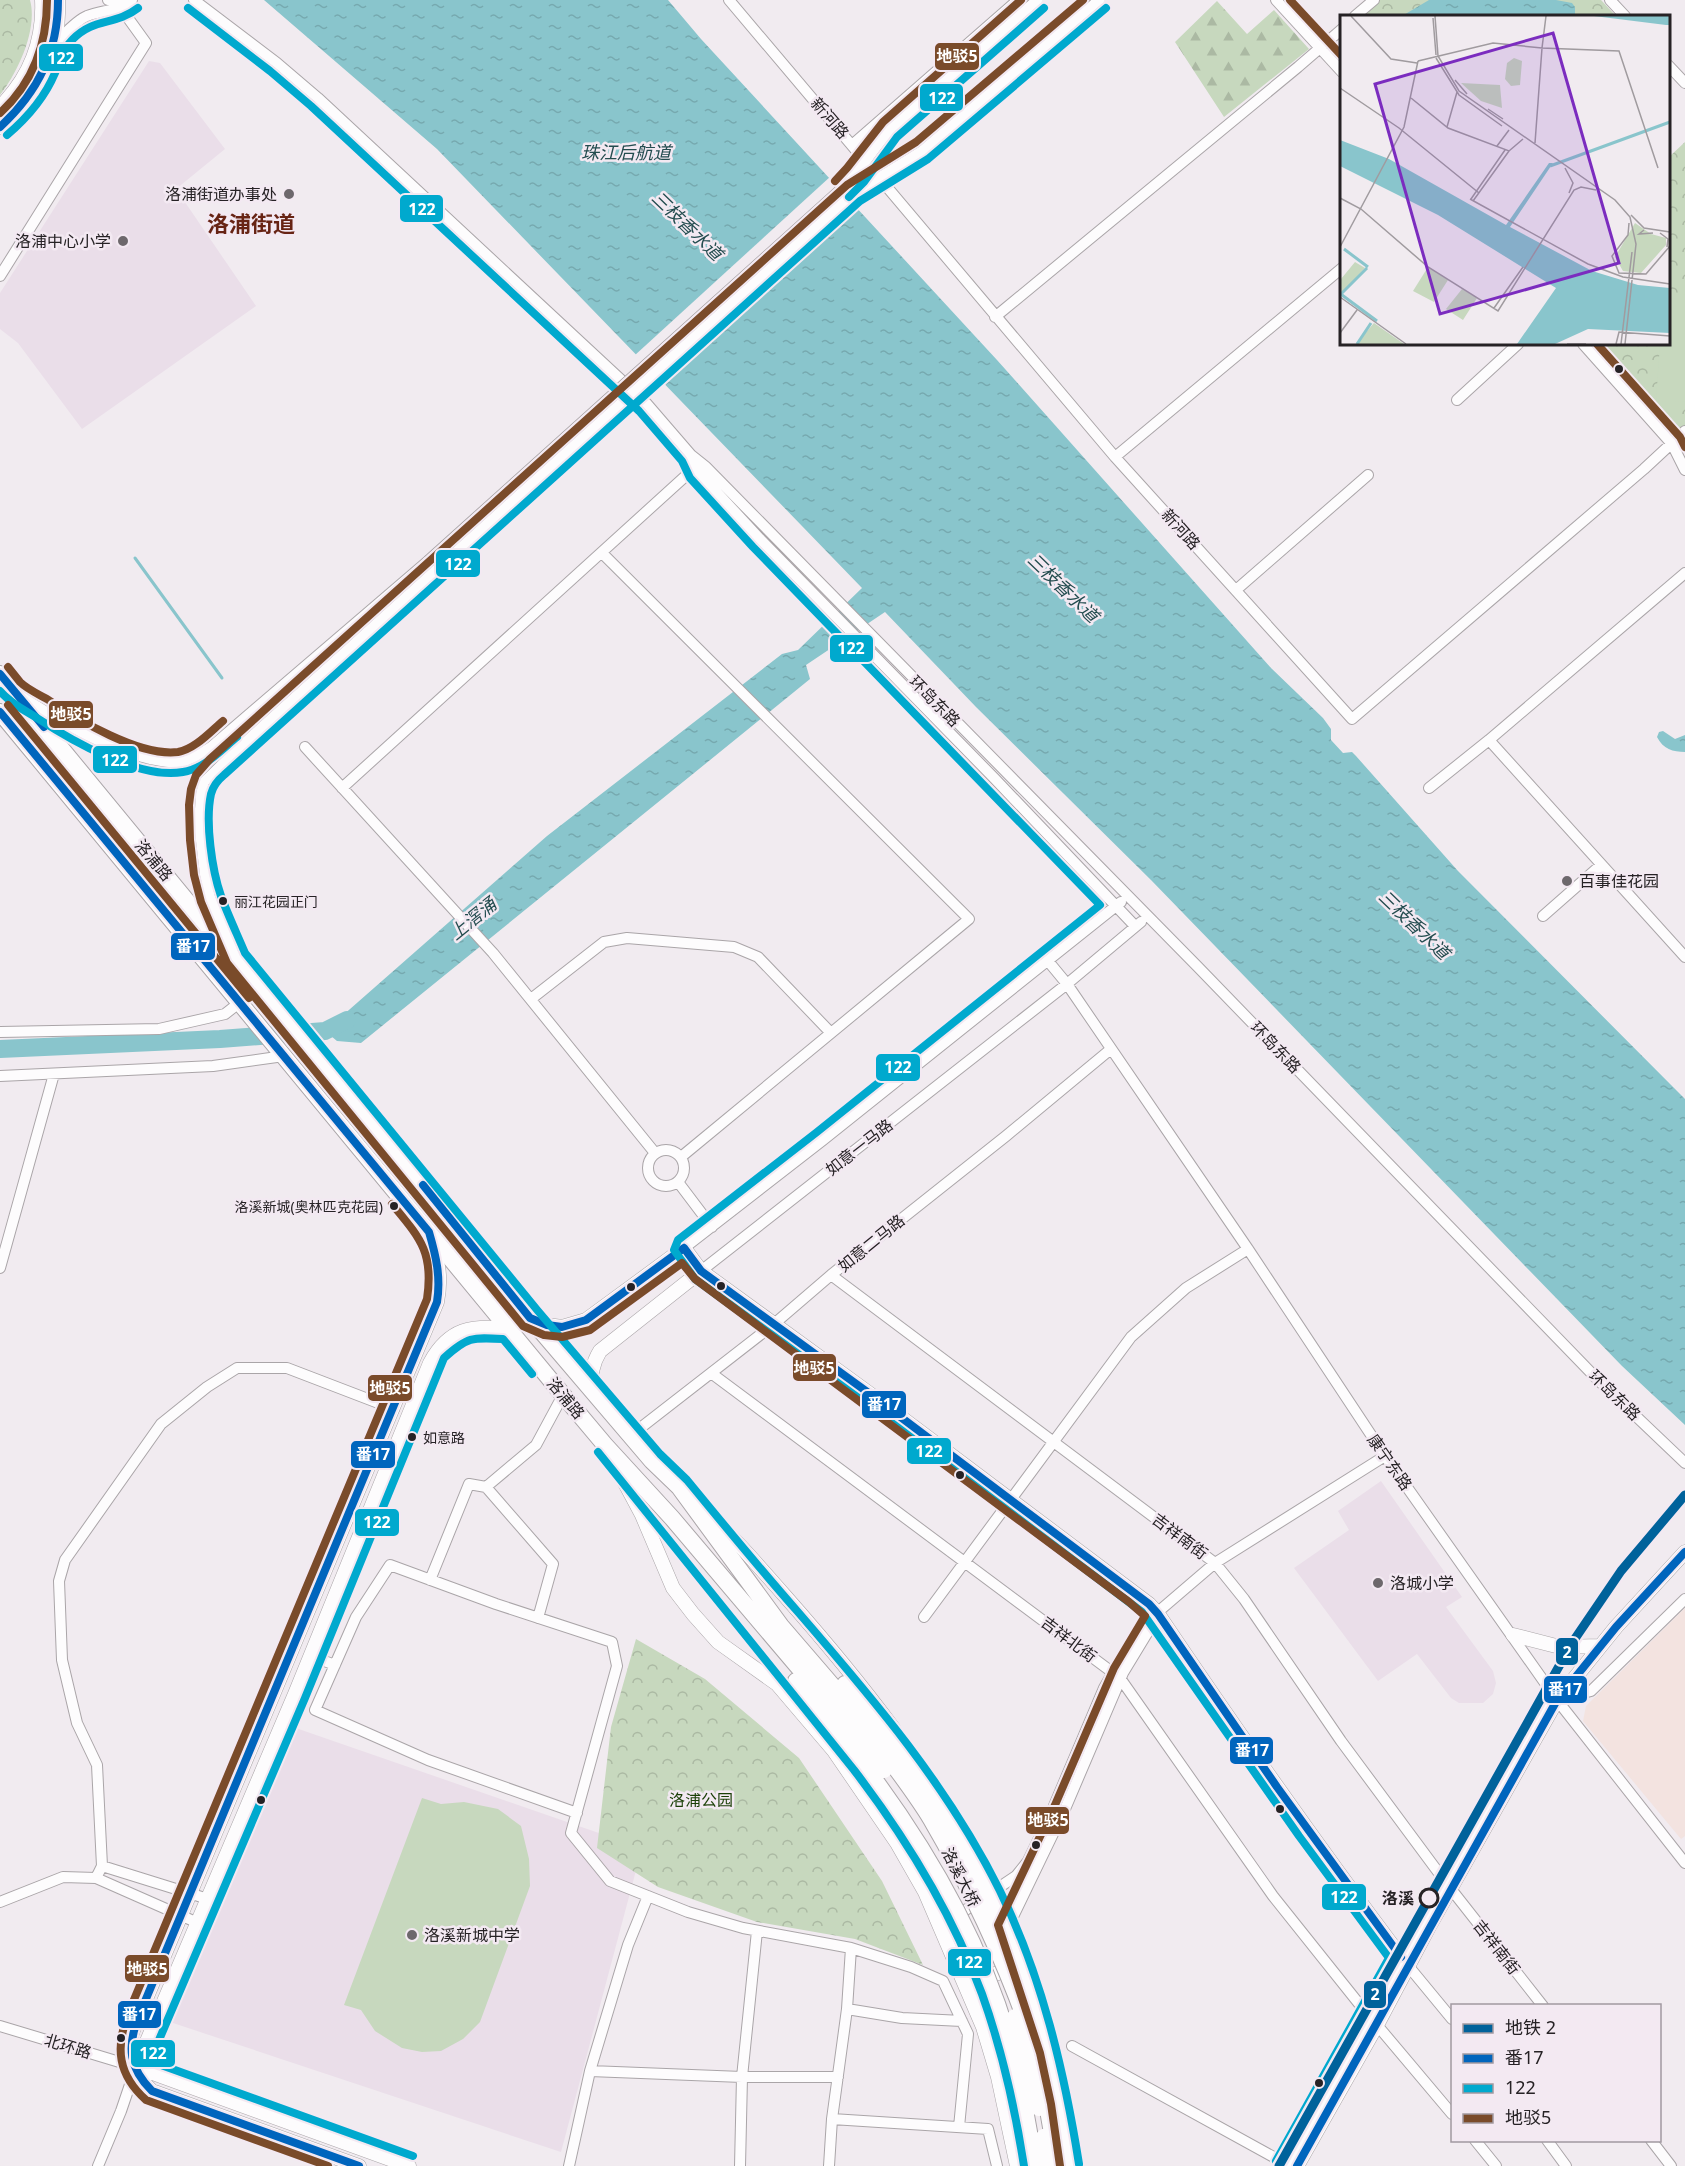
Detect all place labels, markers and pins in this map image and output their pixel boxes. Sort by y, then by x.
place label: 洛浦街道办事处 [165,183,277,205]
marker: 洛浦街道办事处 [282,187,296,201]
place label: 洛浦中心小学 [15,230,111,252]
marker: 洛浦中心小学 [116,234,130,248]
unlabelled marker [1613,363,1625,375]
place label: 百事佳花园 [1579,870,1659,892]
marker: 百事佳花园 [1560,874,1574,888]
place label: 丽江花园正门 [234,892,318,911]
marker: 丽江花园正门 [217,895,229,907]
place label: 洛溪新城(奥林匹克花园) [235,1197,383,1216]
marker: 洛溪新城(奥林匹克花园) [388,1200,400,1212]
unlabelled marker [715,1280,727,1292]
unlabelled marker [625,1281,637,1293]
place label: 如意路 [423,1428,465,1447]
marker: 如意路 [406,1431,418,1443]
unlabelled marker [954,1469,966,1481]
place label: 洛城小学 [1390,1572,1454,1594]
marker: 洛城小学 [1371,1576,1385,1590]
unlabelled marker [255,1794,267,1806]
unlabelled marker [1274,1803,1286,1815]
unlabelled marker [1030,1839,1042,1851]
place label: 洛溪 [1382,1887,1414,1909]
marker: 洛溪 [1419,1888,1439,1908]
place label: 洛溪新城中学 [424,1924,520,1946]
marker: 洛溪新城中学 [405,1928,419,1942]
unlabelled marker [115,2032,127,2044]
unlabelled marker [1313,2077,1325,2089]

